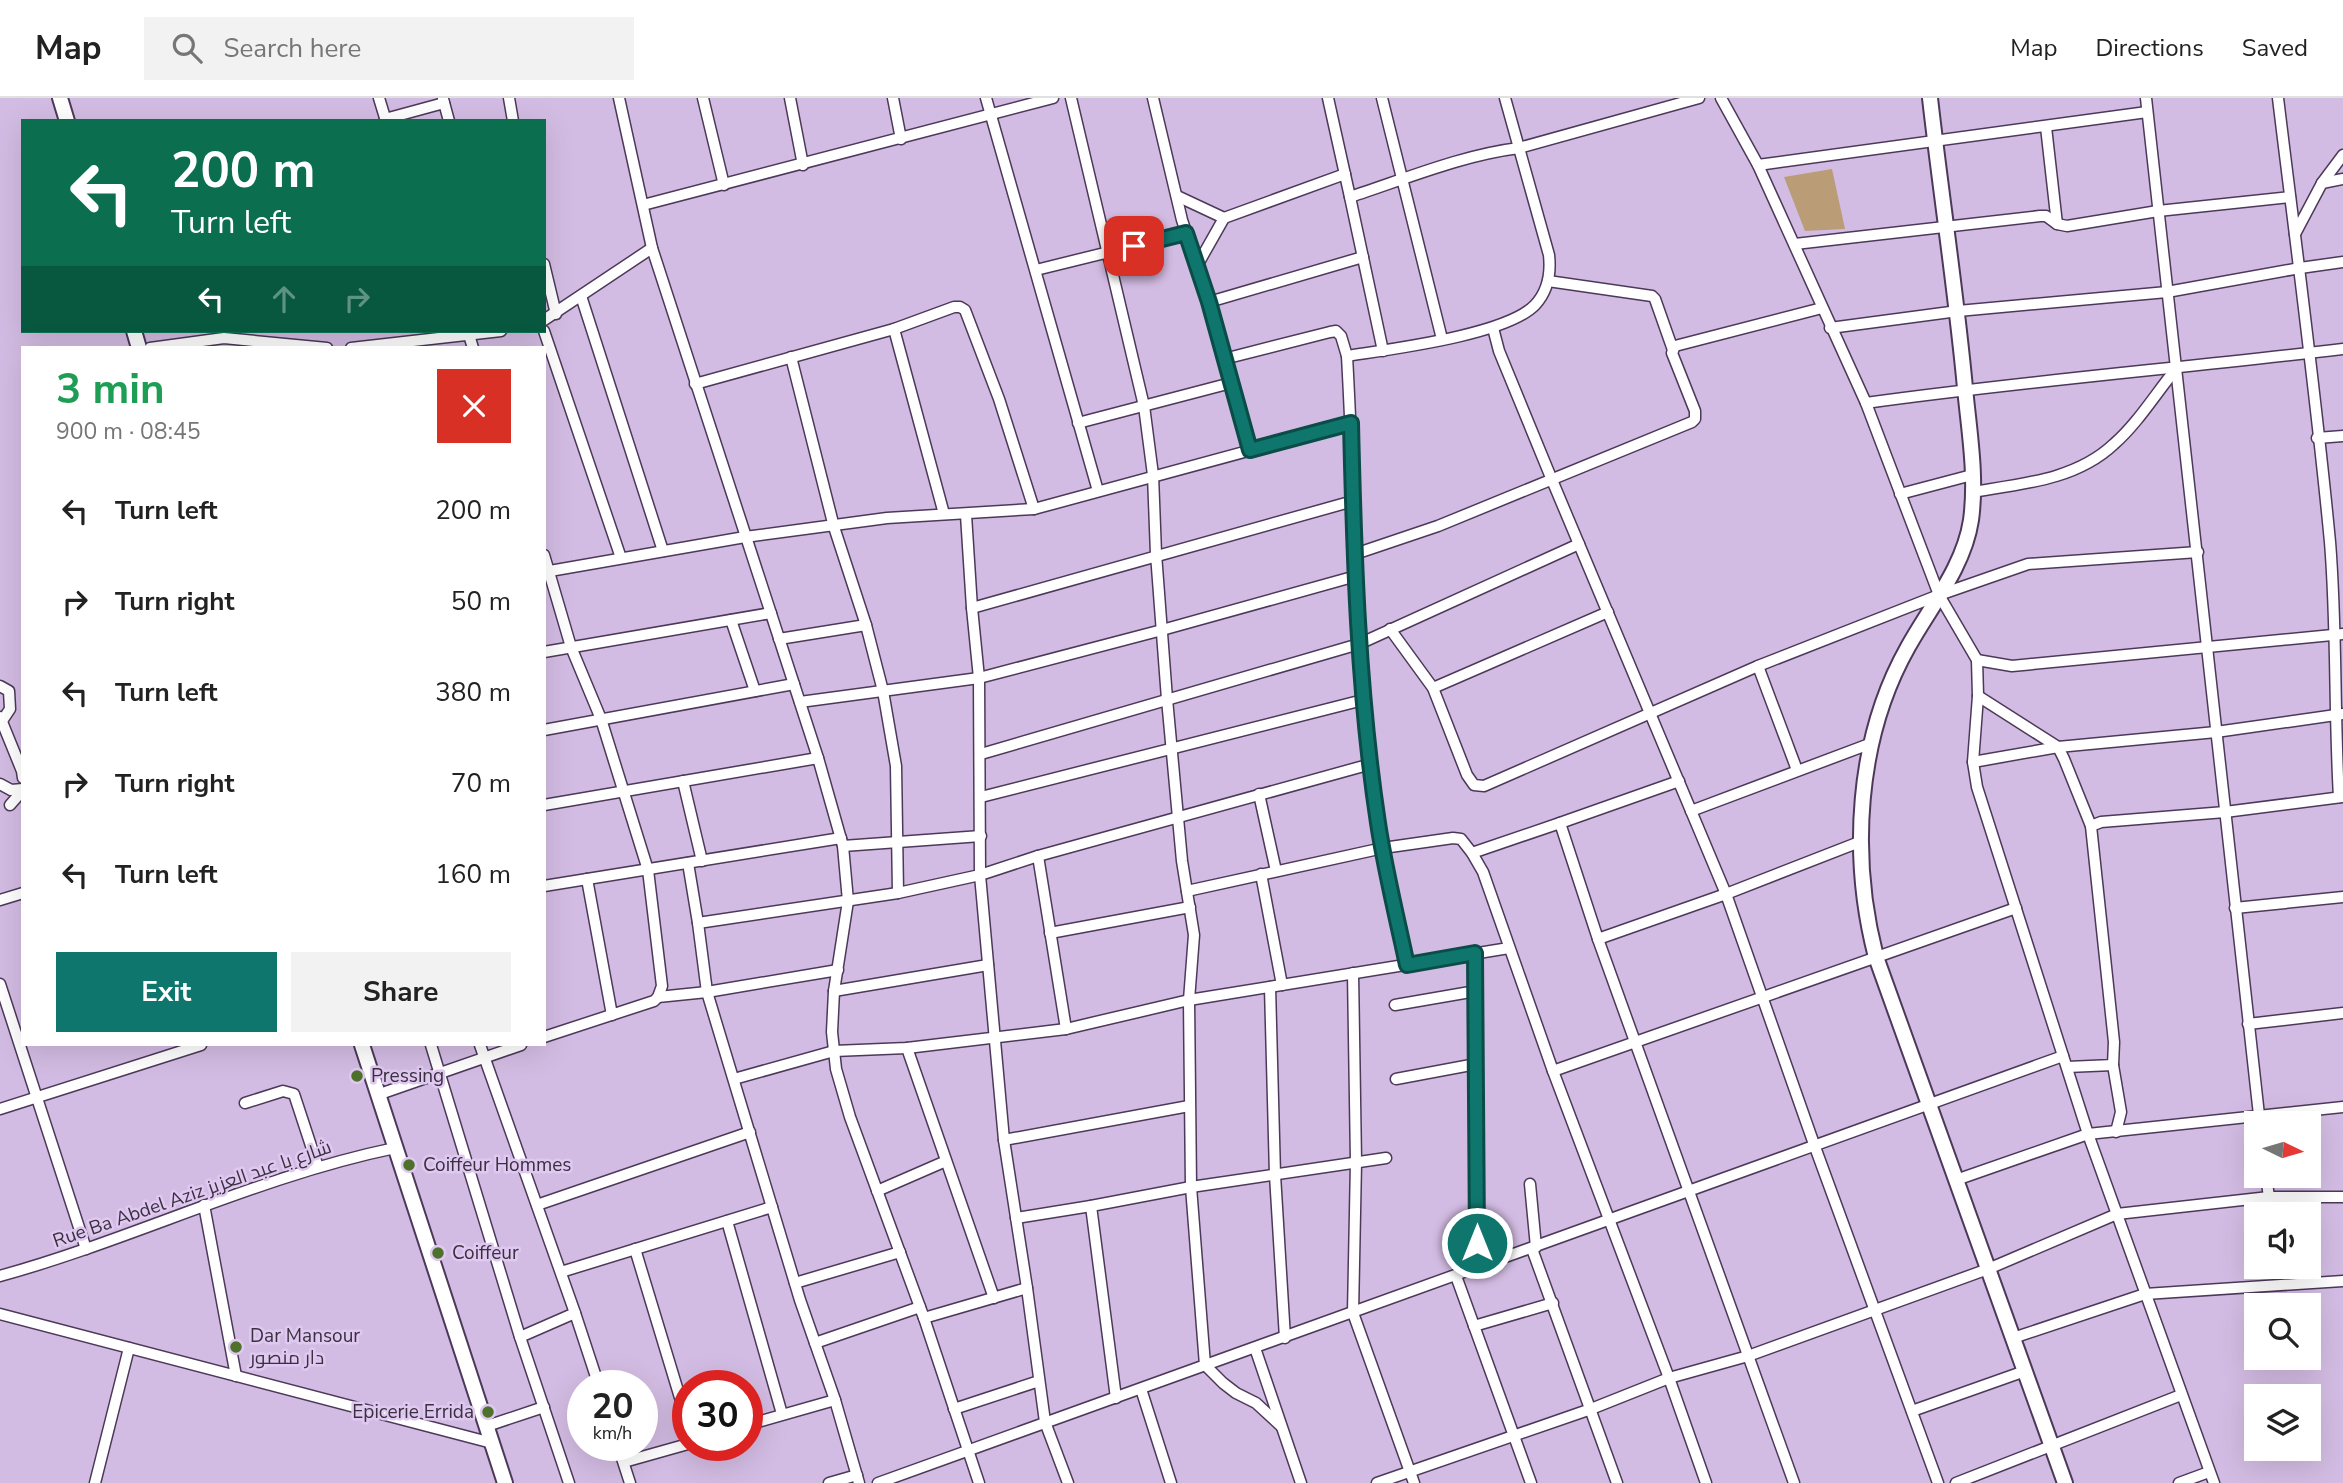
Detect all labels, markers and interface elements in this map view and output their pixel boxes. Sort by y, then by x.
search box [144,17,634,80]
text: Map [35,26,102,71]
icon: search [168,29,206,67]
text: Search here [224,31,361,66]
text: Map [2010,32,2057,64]
text: Directions [2095,32,2204,64]
text: Saved [2242,32,2308,64]
text: 200 m [171,137,315,204]
icon: left [56,147,147,238]
text: Turn left [171,201,291,244]
pin [1104,216,1164,276]
icon: arrive [1115,227,1153,265]
icon: left [192,280,230,318]
icon: ahead [265,280,303,318]
icon: right [338,280,376,318]
text: 3 min [56,361,165,418]
button: close [437,369,511,443]
text: 900 m · 08:45 [56,416,201,447]
icon: left [56,492,94,530]
text: Turn left [115,493,218,528]
text: 200 m [435,493,511,528]
icon: right [56,583,94,621]
text: Turn right [115,584,234,619]
text: 50 m [451,584,511,619]
icon: left [56,674,94,712]
text: Turn left [115,675,218,710]
text: 380 m [435,675,511,710]
icon: right [56,765,94,803]
text: Turn right [115,766,234,801]
text: 70 m [451,766,511,801]
icon: left [56,856,94,894]
text: Turn left [115,857,218,892]
text: 160 m [435,857,511,892]
button: Exit [56,952,277,1032]
button: Share [291,952,511,1032]
place label: Pressing [371,1063,444,1089]
marker: Pressing [349,1068,365,1084]
north arrow [2244,1111,2320,1188]
map controls [2244,1111,2321,1461]
street label: Rue Ba Abdel Aziz شارع با عبد العزيز [49,1134,335,1254]
place label: Coiffeur Hommes [423,1152,571,1178]
marker: Coiffeur Hommes [401,1157,417,1173]
button: sound [2244,1202,2321,1279]
position arrow [1440,1206,1514,1280]
place label: Coiffeur [452,1240,519,1266]
marker: Coiffeur [430,1245,446,1261]
button: search [2244,1293,2321,1370]
place label: Dar Mansour دار منصور [249,1323,360,1371]
marker: Dar Mansour دار منصور [228,1339,244,1355]
speed limit sign: 30 [672,1370,763,1461]
text: 20 [591,1383,634,1430]
button: layers [2244,1384,2321,1461]
place label: Epicerie Errida [352,1399,474,1425]
marker: Epicerie Errida [480,1404,496,1420]
text: km/h [593,1421,632,1445]

